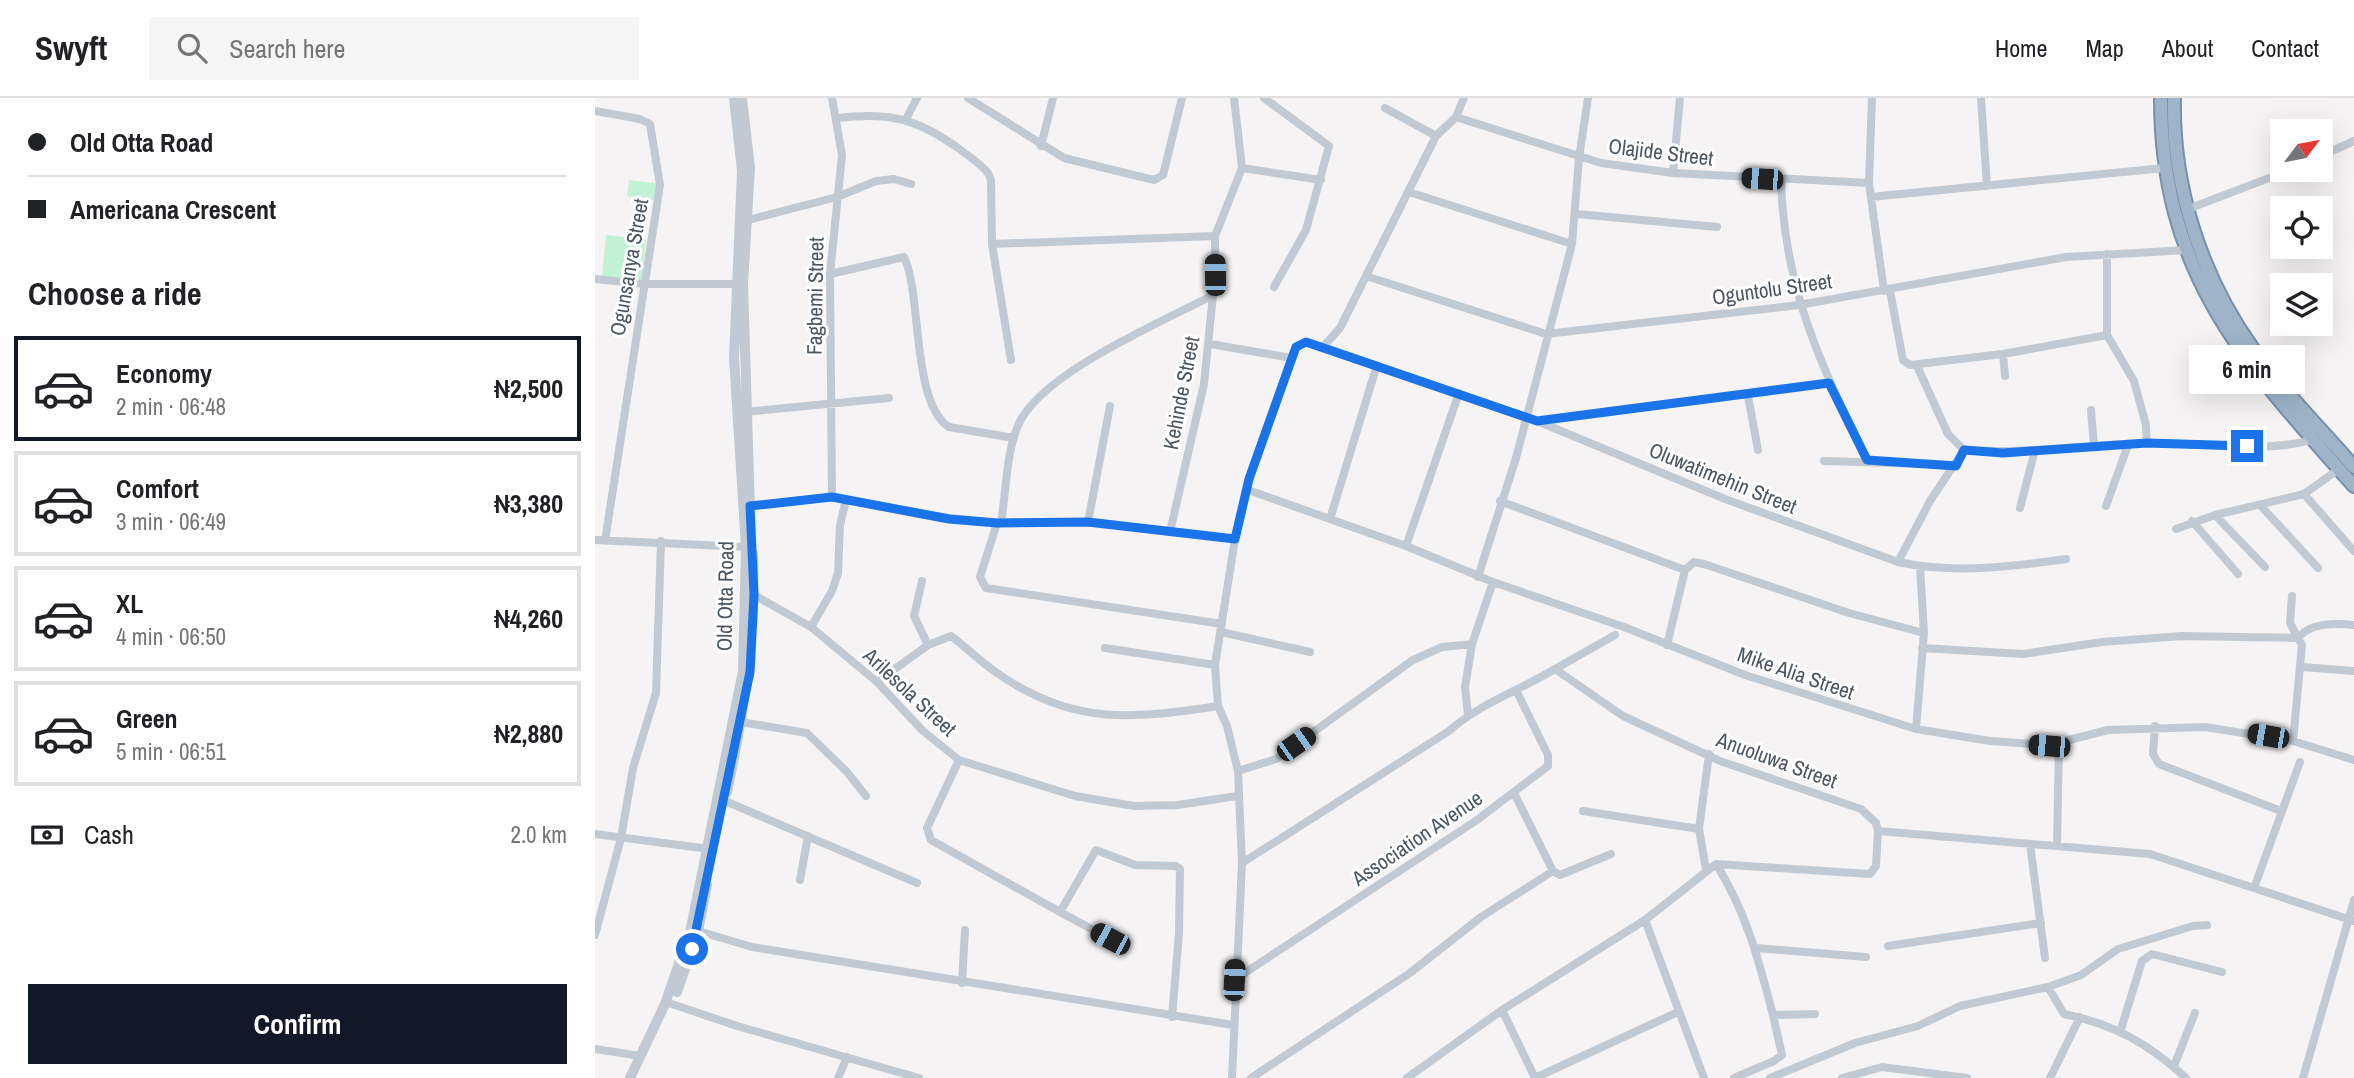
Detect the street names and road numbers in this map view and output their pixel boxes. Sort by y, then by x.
street label: Olajide Street [1607,131,1715,173]
street label: Ogunsanya Street [603,196,655,338]
street label: Fagbemi Street [799,237,831,355]
street label: Oguntolu Street [1710,266,1834,312]
street label: Kehinde Street [1156,334,1206,452]
street label: Oluwatimehin Street [1645,435,1801,521]
street label: Old Otta Road [710,541,740,651]
street label: Mike Alia Street [1734,639,1858,707]
street label: Arilesola Street [856,641,963,743]
street label: Anuoluwa Street [1712,724,1842,795]
street label: Association Avenue [1345,783,1488,893]

